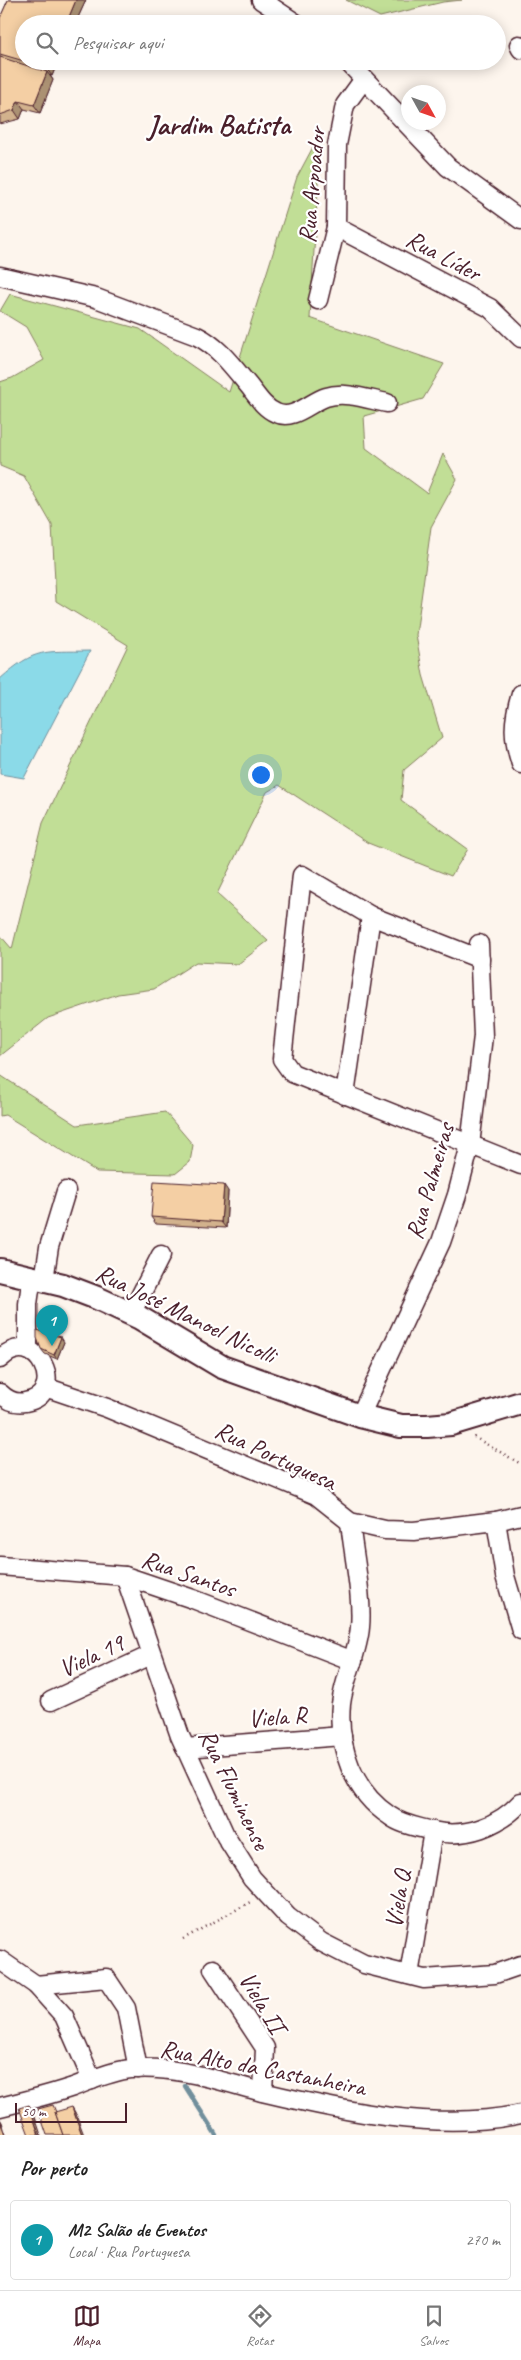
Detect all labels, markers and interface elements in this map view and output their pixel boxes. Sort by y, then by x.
search box [15,15,506,70]
icon: search [33,29,61,57]
text: Pesquisar aqui [73,31,163,55]
north arrow [401,85,446,130]
district label: Jardim Batista [146,107,293,142]
street label: Rua Arpoador [291,123,333,244]
street label: Rua Líder [401,223,488,290]
your location [248,762,274,788]
street label: Rua Palmeiras [398,1117,462,1243]
street label: Rua José Manoel Nicolli [90,1257,284,1373]
pin: 1 [36,1305,68,1346]
street label: Rua Portuguesa [210,1414,343,1499]
street label: Rua Santos [137,1543,242,1606]
street label: Viela 19 [54,1626,131,1685]
street label: Viela R [247,1699,310,1735]
street label: Rua Fluminense [191,1724,278,1857]
street label: Viela Q [378,1865,419,1930]
street label: Viela II [231,1966,295,2043]
street label: Rua Alto da Castanheira [157,2032,371,2104]
scale bar [15,2100,128,2123]
text: 50 m [22,2103,46,2120]
text: Por perto [20,2155,87,2181]
text: M2 Salão de Eventos [68,2218,206,2242]
text: 1 [33,2230,41,2250]
text: 270 m [466,2230,500,2250]
text: Local · Rua Portuguesa [68,2242,189,2262]
tab: Mapa [73,2302,101,2349]
tab: Rotas [246,2302,274,2349]
tab: Salvos [419,2302,448,2349]

